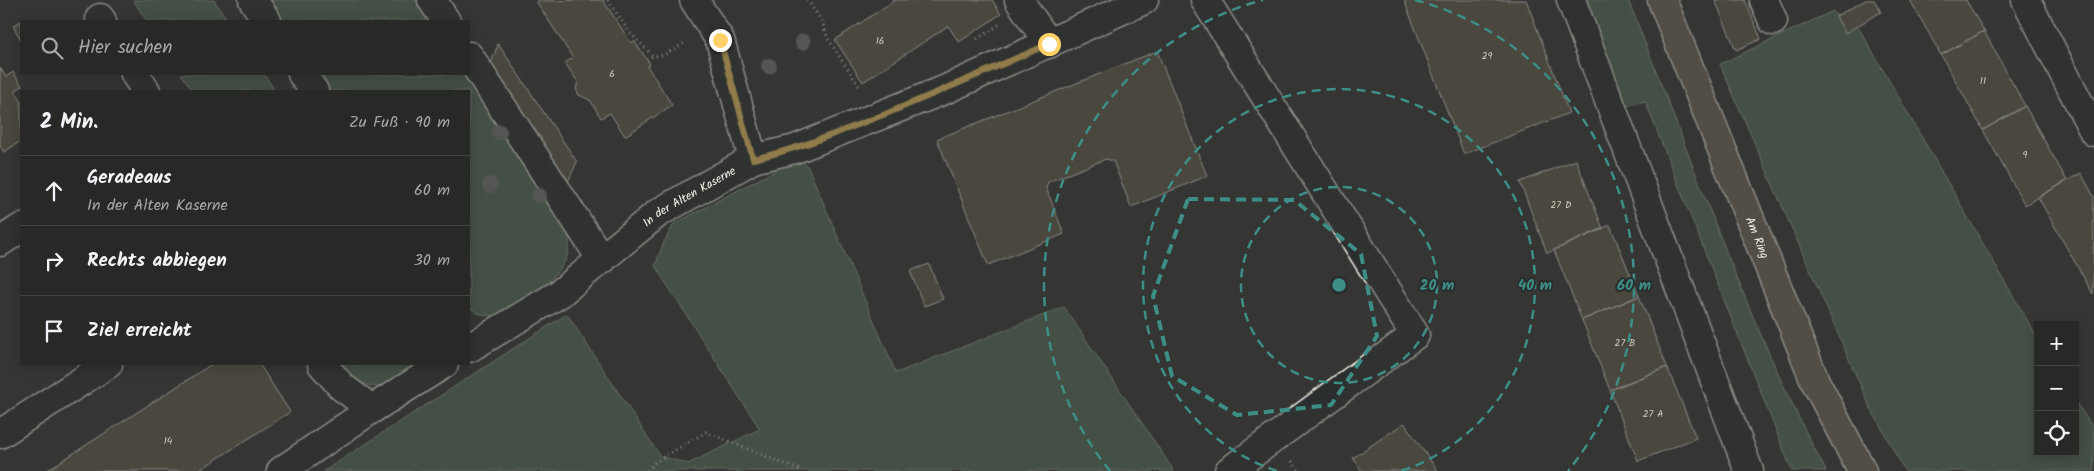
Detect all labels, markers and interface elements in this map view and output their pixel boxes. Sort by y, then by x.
search box [20,20,470,75]
route end [709,29,732,52]
text: Hier suchen [78,33,172,63]
house number: 16 [876,33,884,49]
route start [1038,33,1061,56]
icon: search [38,34,66,62]
house number: 29 [1482,48,1492,64]
house number: 6 [609,66,615,82]
house number: 11 [1980,73,1986,89]
text: 2 Min. [40,106,98,139]
text: Zu Fuß · 90 m [349,110,450,135]
house number: 9 [2023,147,2028,163]
street label: In der Alten Kaserne [638,161,740,232]
text: Geradeaus [87,163,172,193]
icon: ahead [40,177,68,205]
text: 60 m [414,178,450,203]
text: In der Alten Kaserne [87,193,228,218]
house number: 27 D [1551,197,1572,213]
street label: Am Ring [1740,214,1774,262]
text: Rechts abbiegen [87,246,227,276]
icon: right [40,247,68,275]
text: 30 m [414,248,450,273]
text: 20 m [1420,274,1454,298]
text: 40 m [1518,274,1552,298]
text: 60 m [1617,274,1651,298]
centre of rings [1330,276,1348,294]
text: Ziel erreicht [87,316,192,346]
icon: arrive [40,317,68,345]
map controls [2034,321,2079,456]
button: + [2034,321,2079,366]
house number: 27 B [1615,335,1635,351]
button: − [2034,366,2079,411]
house number: 27 A [1643,406,1663,422]
button: locate [2034,411,2079,456]
house number: 14 [164,433,173,449]

